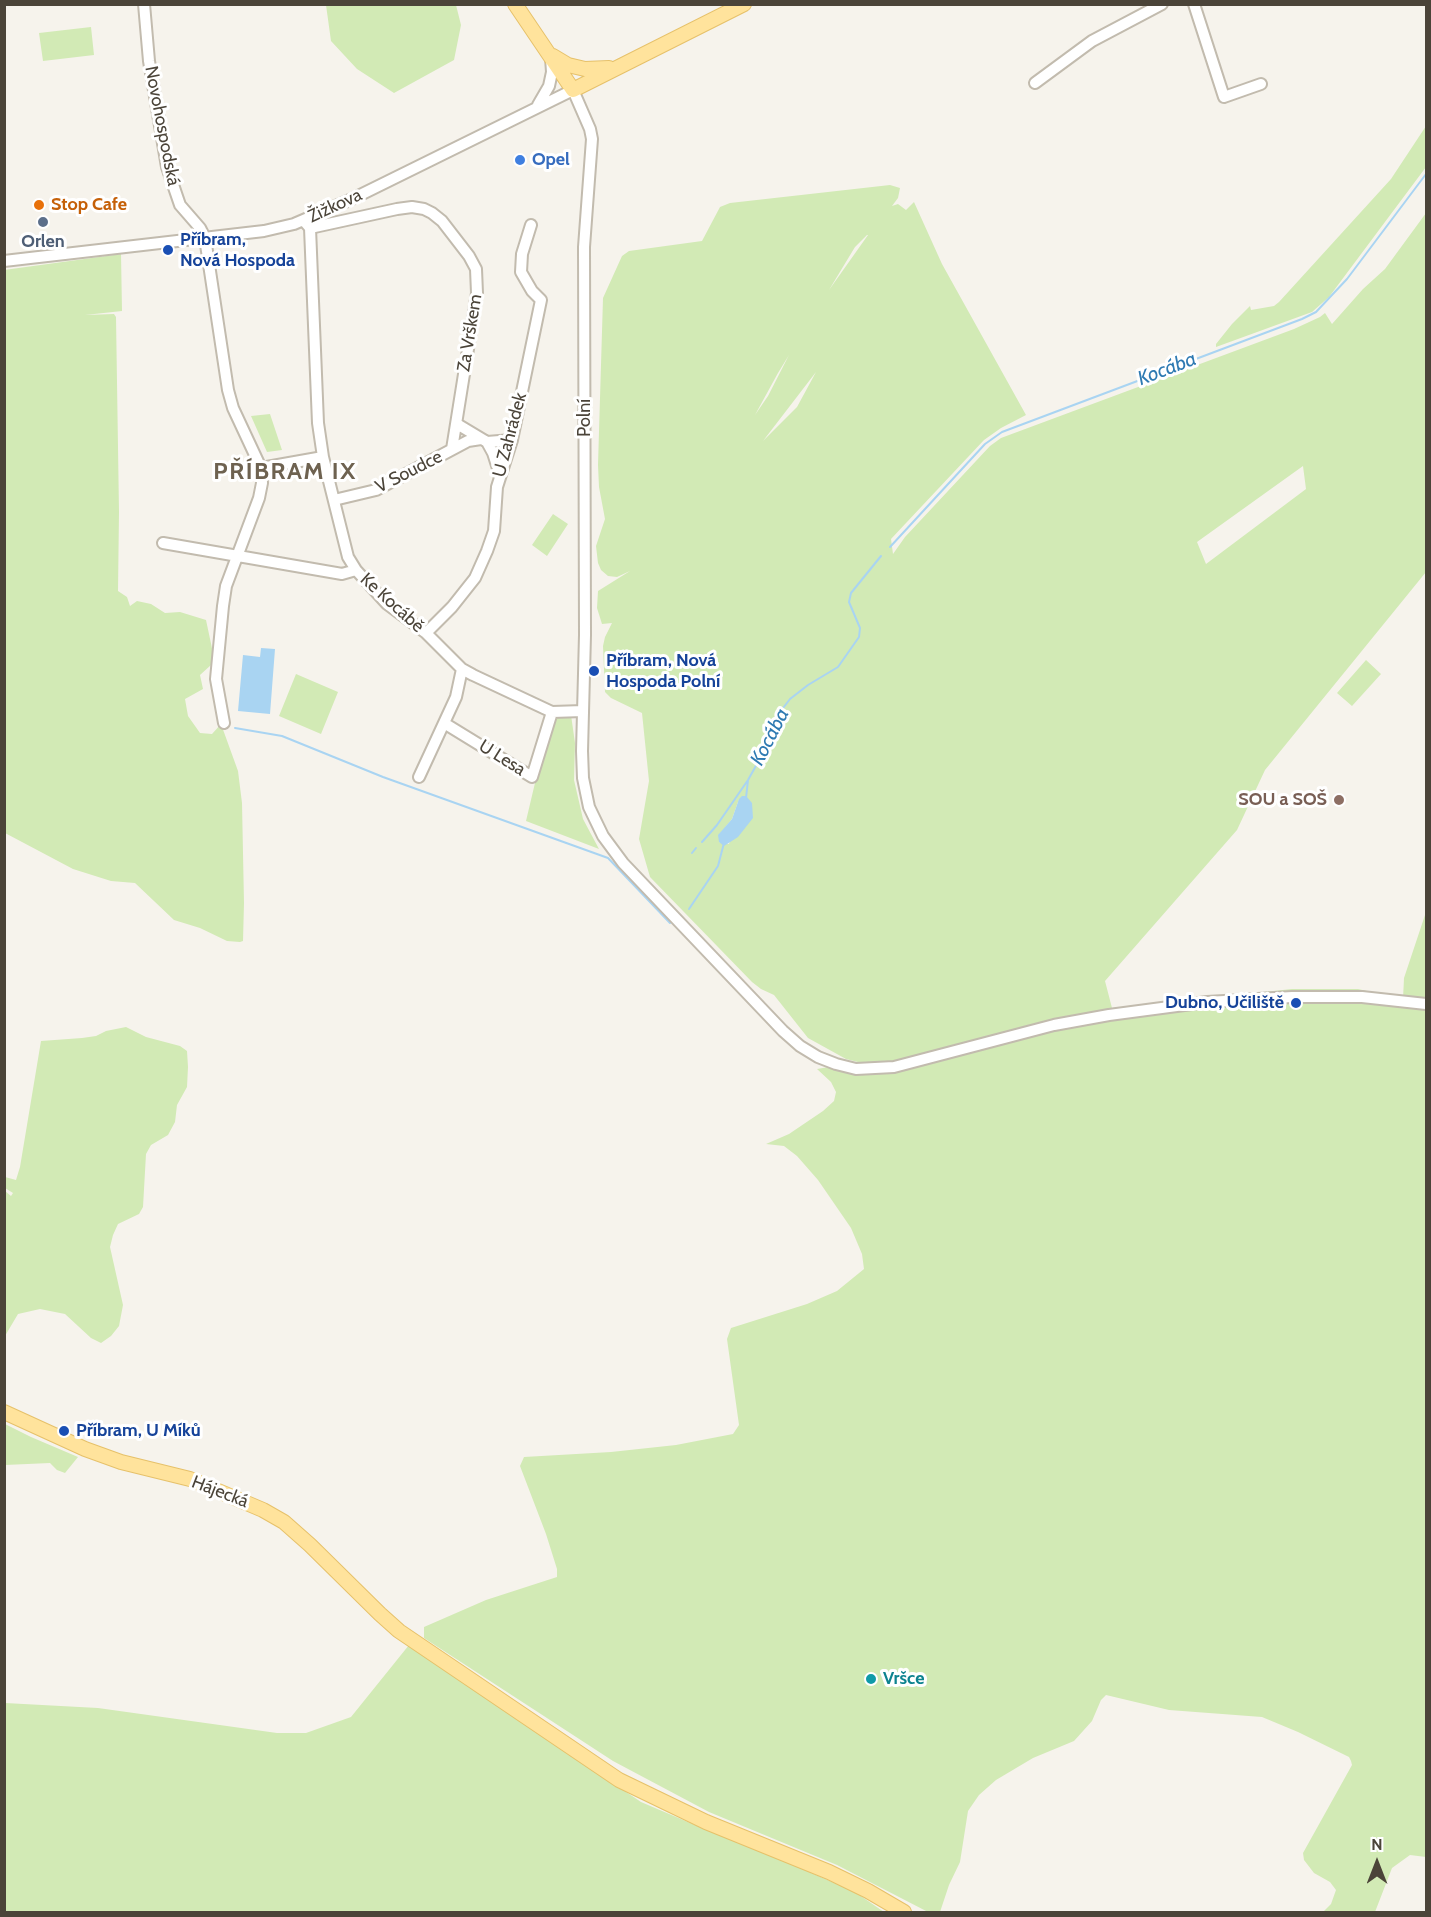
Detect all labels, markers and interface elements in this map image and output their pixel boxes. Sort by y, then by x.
street label: Novohospodská [140,64,184,188]
place label: Opel [532,149,570,171]
marker: Opel [513,153,527,167]
street label: Žižkova [305,184,365,228]
place label: Stop Cafe [51,194,127,216]
marker: Stop Cafe [32,198,46,212]
marker: Orlen [36,215,50,229]
place label: Příbram, Nová Hospoda [180,229,295,272]
place label: Orlen [21,231,65,253]
marker: Příbram, Nová Hospoda [161,243,175,257]
street label: Za Vrškem [453,293,487,373]
water label: Kocába [1134,347,1200,391]
street label: U Zahrádek [488,390,532,480]
street label: Polní [574,399,596,437]
street label: V Soudce [372,446,446,498]
district label: PŘÍBRAM IX [213,458,357,486]
street label: Ke Kocábě [356,569,428,637]
place label: Příbram, Nová Hospoda Polní [606,650,720,692]
marker: Příbram, Nová Hospoda Polní [587,664,601,678]
water label: Kocába [745,704,795,770]
street label: U Lesa [475,735,529,781]
place label: SOU a SOŠ [1238,789,1327,811]
marker: SOU a SOŠ [1332,793,1346,807]
place label: Dubno, Učiliště [1165,992,1284,1014]
marker: Dubno, Učiliště [1289,996,1303,1010]
place label: Příbram, U Míků [76,1420,201,1442]
marker: Příbram, U Míků [57,1424,71,1438]
street label: Hájecká [189,1471,251,1513]
place label: Vršce [883,1668,924,1690]
marker: Vršce [864,1672,878,1686]
north arrow [1347,1833,1407,1893]
text: N [1371,1835,1383,1854]

